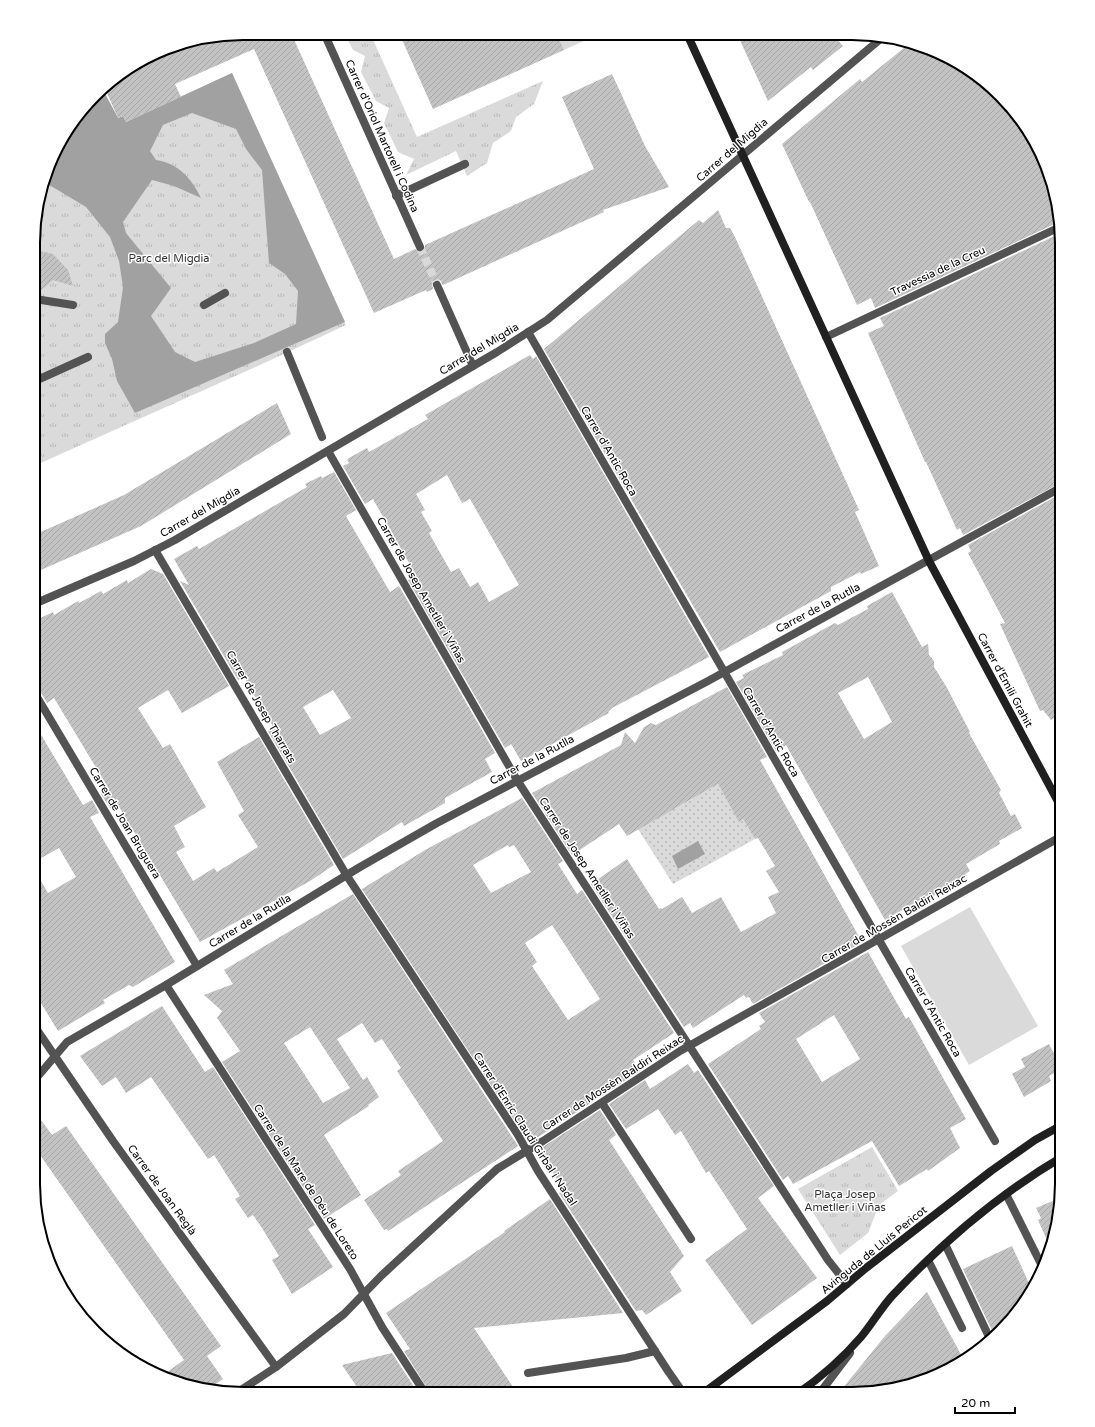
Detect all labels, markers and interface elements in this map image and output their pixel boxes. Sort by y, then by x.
street label: Carrer d'Oriol Martorell i Codina [342,58,422,214]
street label: Carrer del Migdia [694,115,770,185]
street label: Travessia de la Creu [889,243,987,299]
park label: Parc del Migdia [129,252,209,265]
street label: Carrer del Migdia [437,320,521,378]
street label: Carrer d'Antic Roca [578,404,640,498]
street label: Carrer del Migdia [158,484,242,540]
street label: Carrer de Josep Ametller i Viñas [374,515,468,665]
street label: Carrer de la Rutlla [774,580,862,636]
street label: Carrer d'Emili Grahit [975,630,1035,730]
street label: Carrer de Josep Tharrats [223,648,299,766]
street label: Carrer d'Antic Roca [740,685,802,779]
street label: Carrer de la Rutlla [488,732,576,788]
street label: Carrer de Joan Bruguera [87,765,163,881]
street label: Carrer de Josep Ametller i Viñas [536,795,638,941]
street label: Carrer de Mossèn Baldiri Reixac [819,872,969,966]
street label: Carrer de la Rutlla [207,891,293,951]
street label: Carrer d'Antic Roca [902,965,964,1059]
street label: Carrer de Mossèn Baldiri Reixac [540,1032,686,1134]
street label: Carrer d'Enric Claudi Girbal i Nadal [470,1050,580,1208]
street label: Carrer de la Mare de Déu de Loreto [251,1102,361,1263]
street label: Carrer de Joan Reglà [125,1142,199,1238]
park label: Plaça Josep Ametller i Viñas [804,1188,886,1214]
street label: Avinguda de Lluís Pericot [818,1203,930,1297]
scale bar [955,1389,1015,1415]
text: 20 m [961,1396,990,1410]

